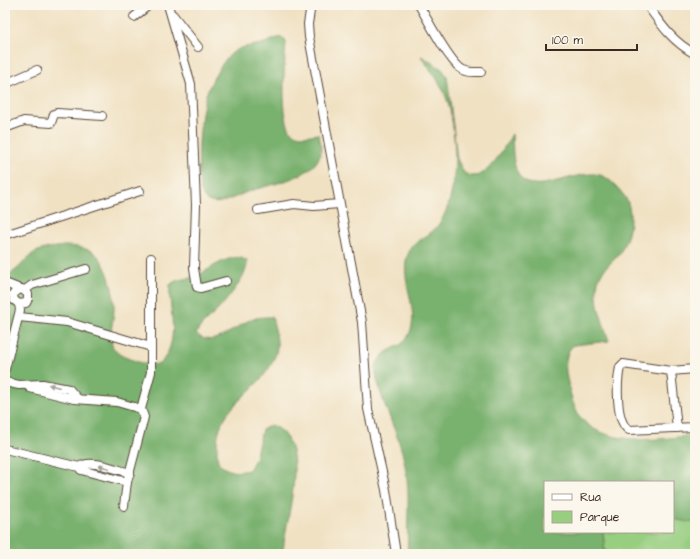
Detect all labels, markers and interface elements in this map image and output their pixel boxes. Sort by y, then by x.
scale bar [546,26,637,52]
text: 100 m [552,32,583,49]
one-way arrow [48,383,60,389]
one-way arrow [98,463,111,469]
legend [544,481,674,533]
text: Rua [580,489,601,506]
text: Parque [580,509,620,526]

